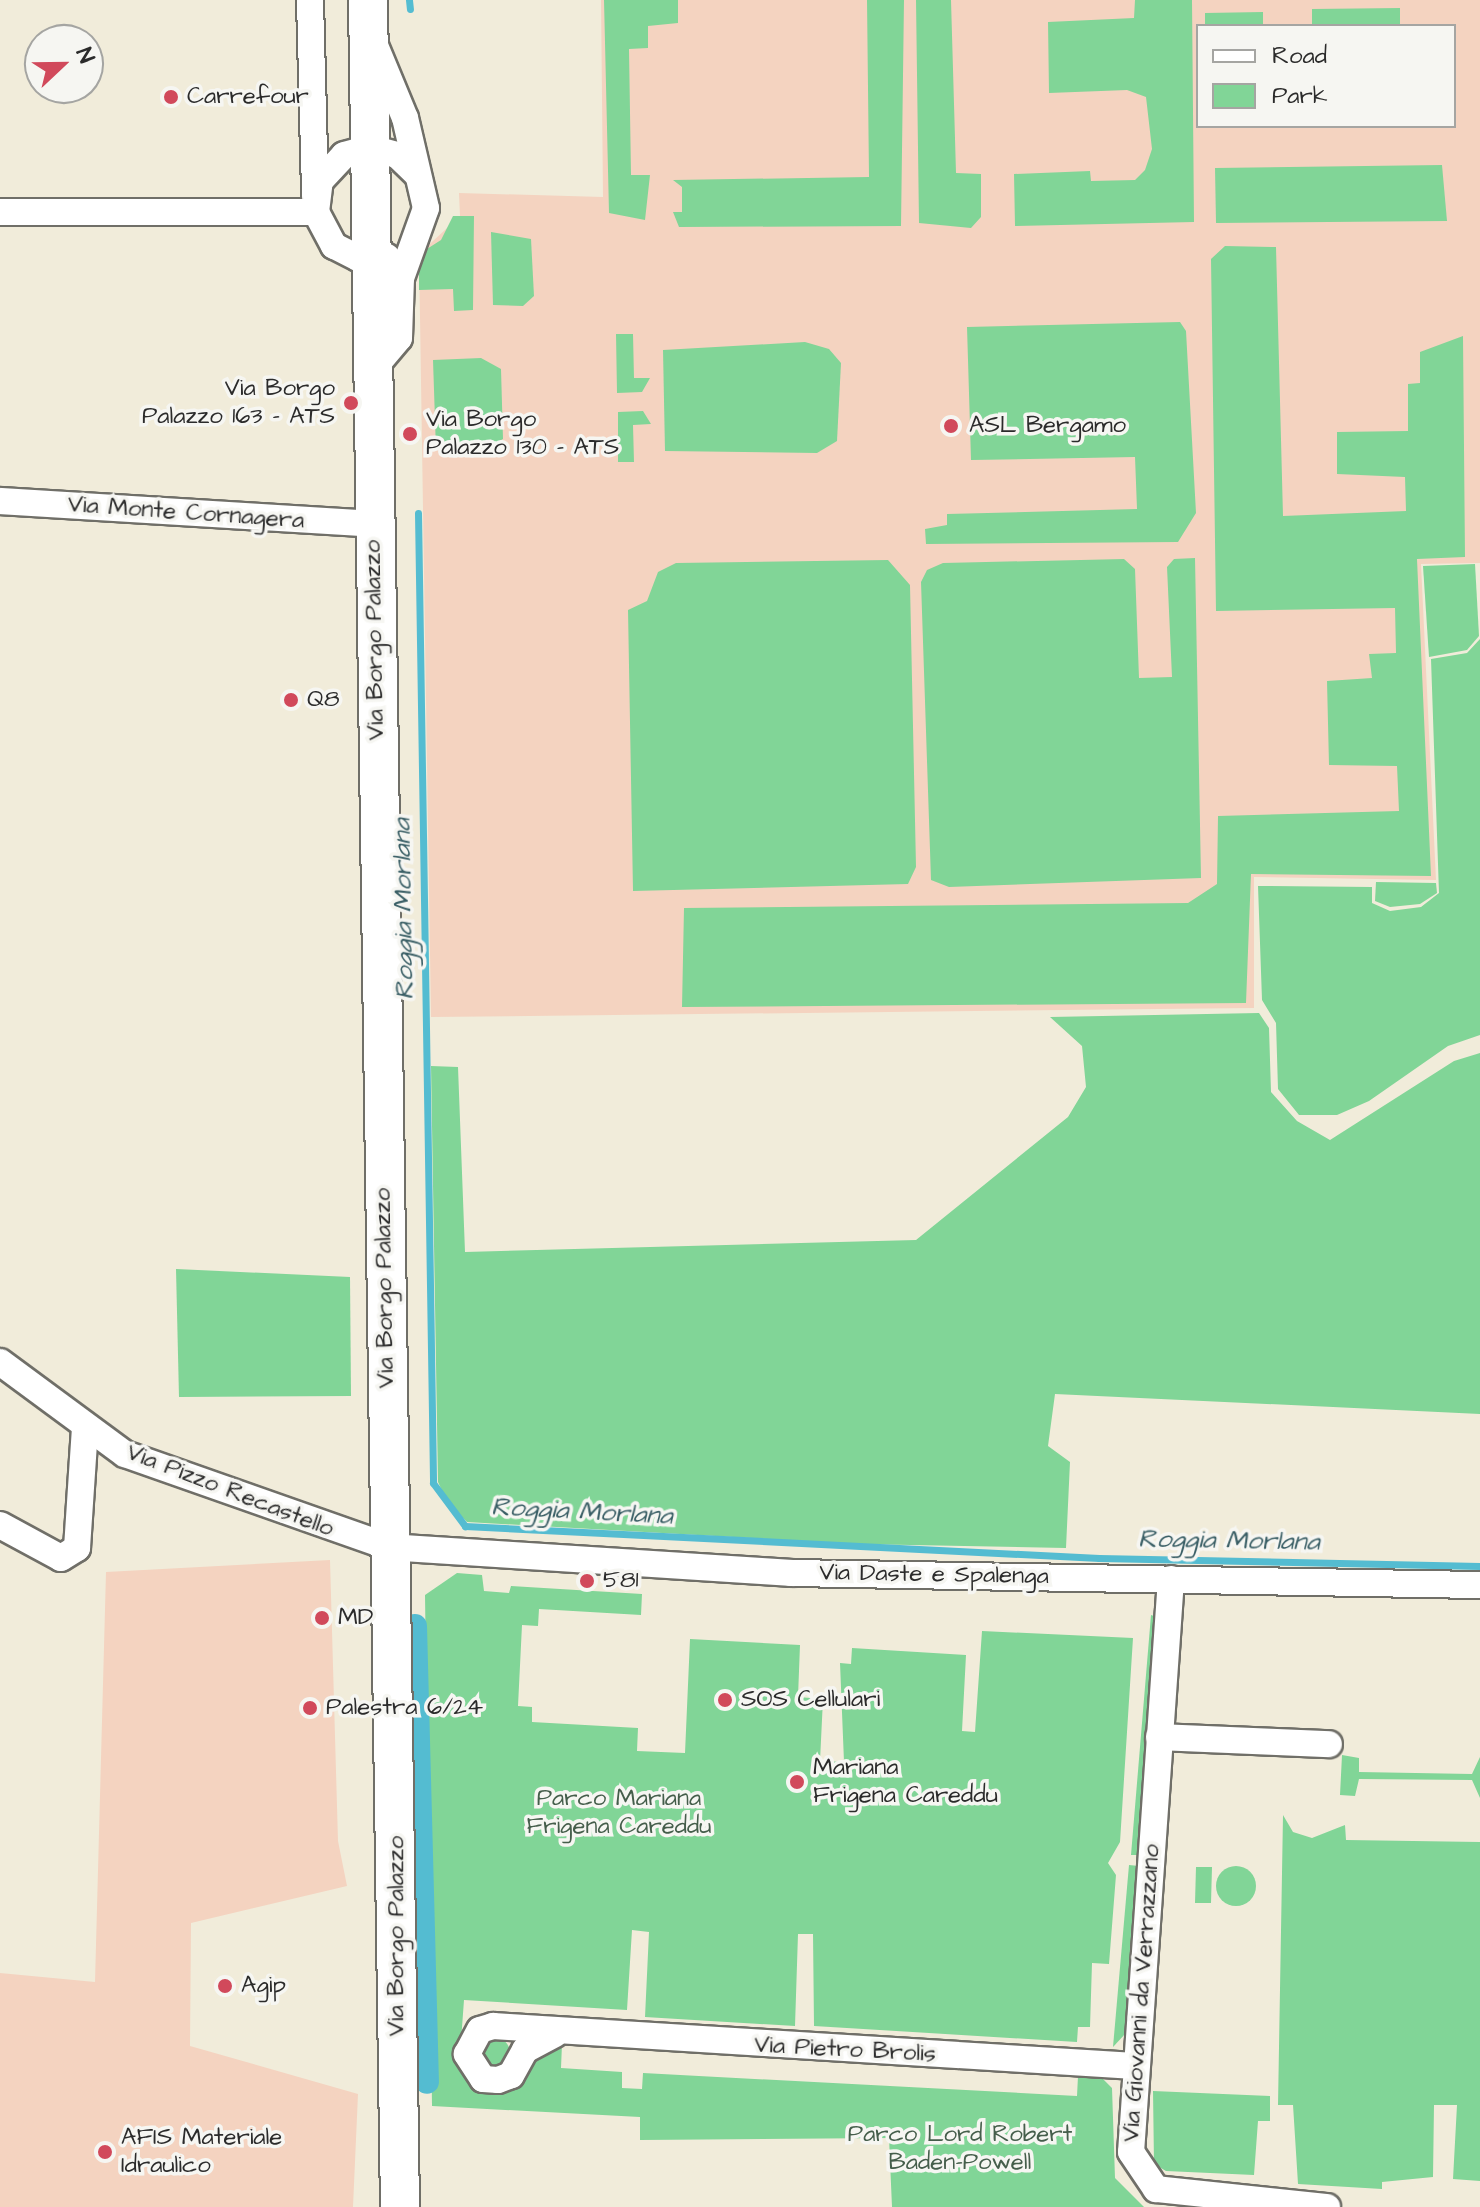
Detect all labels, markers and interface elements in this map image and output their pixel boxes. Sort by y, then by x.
north arrow [24,24,104,104]
legend [1196,24,1456,128]
text: Road [1272,39,1327,73]
text: N [68,43,102,68]
text: Park [1272,79,1328,113]
place label: Carrefour [187,83,309,111]
marker: Carrefour [162,88,180,106]
place label: Via Borgo Palazzo 163 - ATS [142,375,335,431]
marker: Via Borgo Palazzo 163 - ATS [342,394,360,412]
place label: Via Borgo Palazzo 130 - ATS [426,406,619,462]
place label: ASL Bergamo [969,412,1126,440]
marker: ASL Bergamo [940,415,962,437]
marker: Via Borgo Palazzo 130 - ATS [401,425,419,443]
street label: Via Monte Cornagera [67,490,305,536]
street label: Via Borgo Palazzo [359,539,391,741]
place label: Q8 [307,686,340,714]
marker: Q8 [282,691,300,709]
water label: Roggia Morlana [387,818,421,1000]
street label: Via Borgo Palazzo [369,1187,401,1389]
street label: Via Pizzo Recastello [122,1438,338,1544]
water label: Roggia Morlana [491,1492,673,1532]
water label: Roggia Morlana [1138,1524,1320,1558]
street label: Via Daste e Spalenga [819,1559,1049,1591]
place label: 581 [603,1567,639,1595]
marker: 581 [578,1572,596,1590]
place label: MD [338,1604,373,1632]
marker: MD [313,1609,331,1627]
place label: SOS Cellulari [741,1686,880,1714]
marker: SOS Cellulari [716,1691,734,1709]
place label: Palestra 6/24 [326,1694,483,1722]
marker: Palestra 6/24 [301,1699,319,1717]
place label: Mariana Frigena Careddu [813,1754,998,1810]
marker: Mariana Frigena Careddu [788,1773,806,1791]
park label: Parco Mariana Frigena Careddu [527,1785,711,1841]
street label: Via Borgo Palazzo [383,1836,411,2036]
street label: Via Giovanni da Verrazzano [1117,1843,1167,2143]
place label: Agip [241,1972,286,2000]
marker: Agip [216,1977,234,1995]
street label: Via Pietro Brolis [754,2031,936,2069]
park label: Parco Lord Robert Baden-Powell [848,2121,1072,2177]
place label: AFIS Materiale Idraulico [121,2124,282,2180]
marker: AFIS Materiale Idraulico [96,2143,114,2161]

